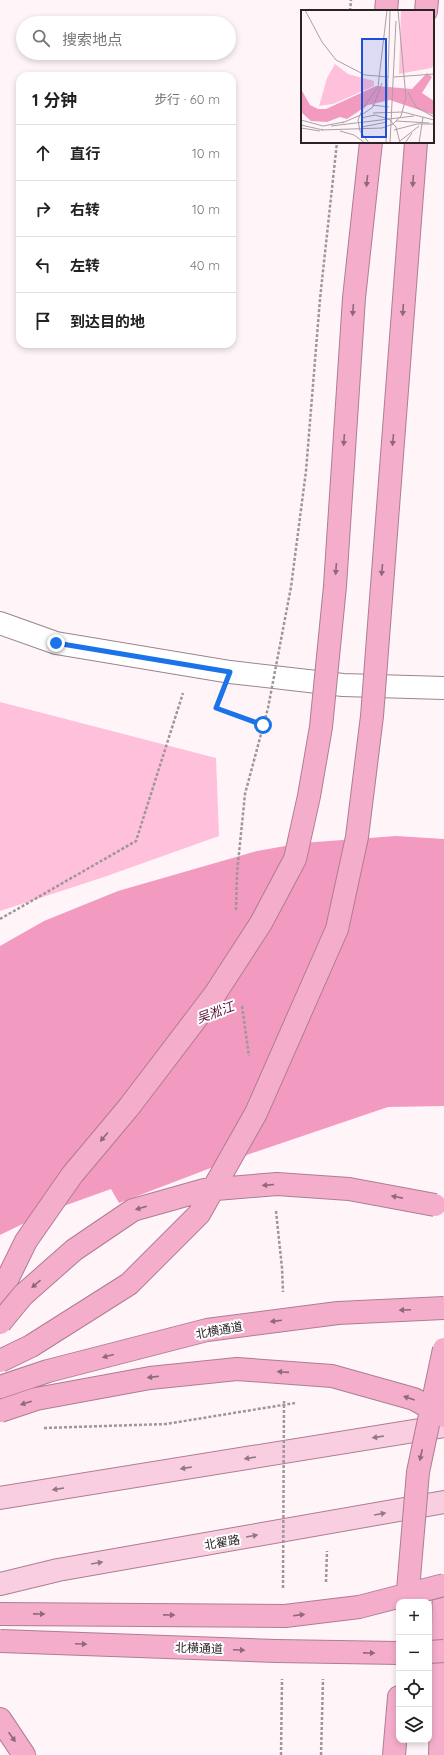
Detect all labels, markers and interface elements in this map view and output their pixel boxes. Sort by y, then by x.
inset map [301,10,434,143]
search box [16,16,236,60]
icon: search [30,27,52,49]
text: 搜索地点 [62,30,122,49]
text: 1 分钟 [32,89,77,110]
text: 步行 · 60 m [154,91,220,107]
icon: ahead [32,142,54,164]
text: 直行 [70,144,100,163]
text: 10 m [192,145,220,161]
one-way arrow [364,175,370,187]
one-way arrow [410,175,417,187]
icon: right [32,198,54,220]
text: 右转 [70,200,100,219]
text: 10 m [192,201,220,217]
icon: left [32,254,54,276]
text: 左转 [70,256,100,275]
text: 40 m [190,257,220,273]
one-way arrow [350,304,357,316]
one-way arrow [400,304,407,317]
icon: arrive [32,310,54,332]
text: 到达目的地 [70,312,145,331]
one-way arrow [341,434,348,446]
one-way arrow [390,434,397,446]
one-way arrow [332,563,339,575]
one-way arrow [379,564,385,576]
route end [47,634,65,652]
route start [254,716,272,734]
water label: 吴淞江 [194,997,238,1026]
one-way arrow [100,1131,109,1142]
one-way arrow [262,1181,274,1188]
one-way arrow [391,1194,403,1200]
one-way arrow [134,1205,146,1211]
one-way arrow [30,1279,41,1288]
one-way arrow [398,1307,411,1313]
street label: 北横通道 [194,1318,244,1342]
one-way arrow [270,1318,282,1324]
one-way arrow [101,1353,113,1359]
one-way arrow [277,1369,289,1376]
one-way arrow [147,1374,159,1380]
one-way arrow [403,1395,415,1401]
one-way arrow [20,1400,32,1406]
one-way arrow [372,1434,384,1440]
one-way arrow [418,1449,424,1462]
one-way arrow [243,1455,256,1461]
one-way arrow [180,1465,192,1471]
one-way arrow [51,1486,64,1492]
one-way arrow [374,1510,387,1516]
street label: 北翟路 [203,1531,241,1553]
one-way arrow [246,1533,259,1539]
one-way arrow [91,1560,103,1566]
map controls [396,1599,432,1743]
button: + [396,1599,432,1635]
one-way arrow [33,1611,46,1617]
one-way arrow [293,1611,305,1618]
one-way arrow [163,1612,176,1618]
button: − [396,1635,432,1671]
one-way arrow [75,1640,87,1647]
street label: 北横通道 [175,1640,223,1656]
one-way arrow [233,1646,245,1653]
one-way arrow [363,1650,376,1656]
button: locate [396,1671,432,1707]
button: layers [396,1707,432,1743]
one-way arrow [8,1732,16,1743]

